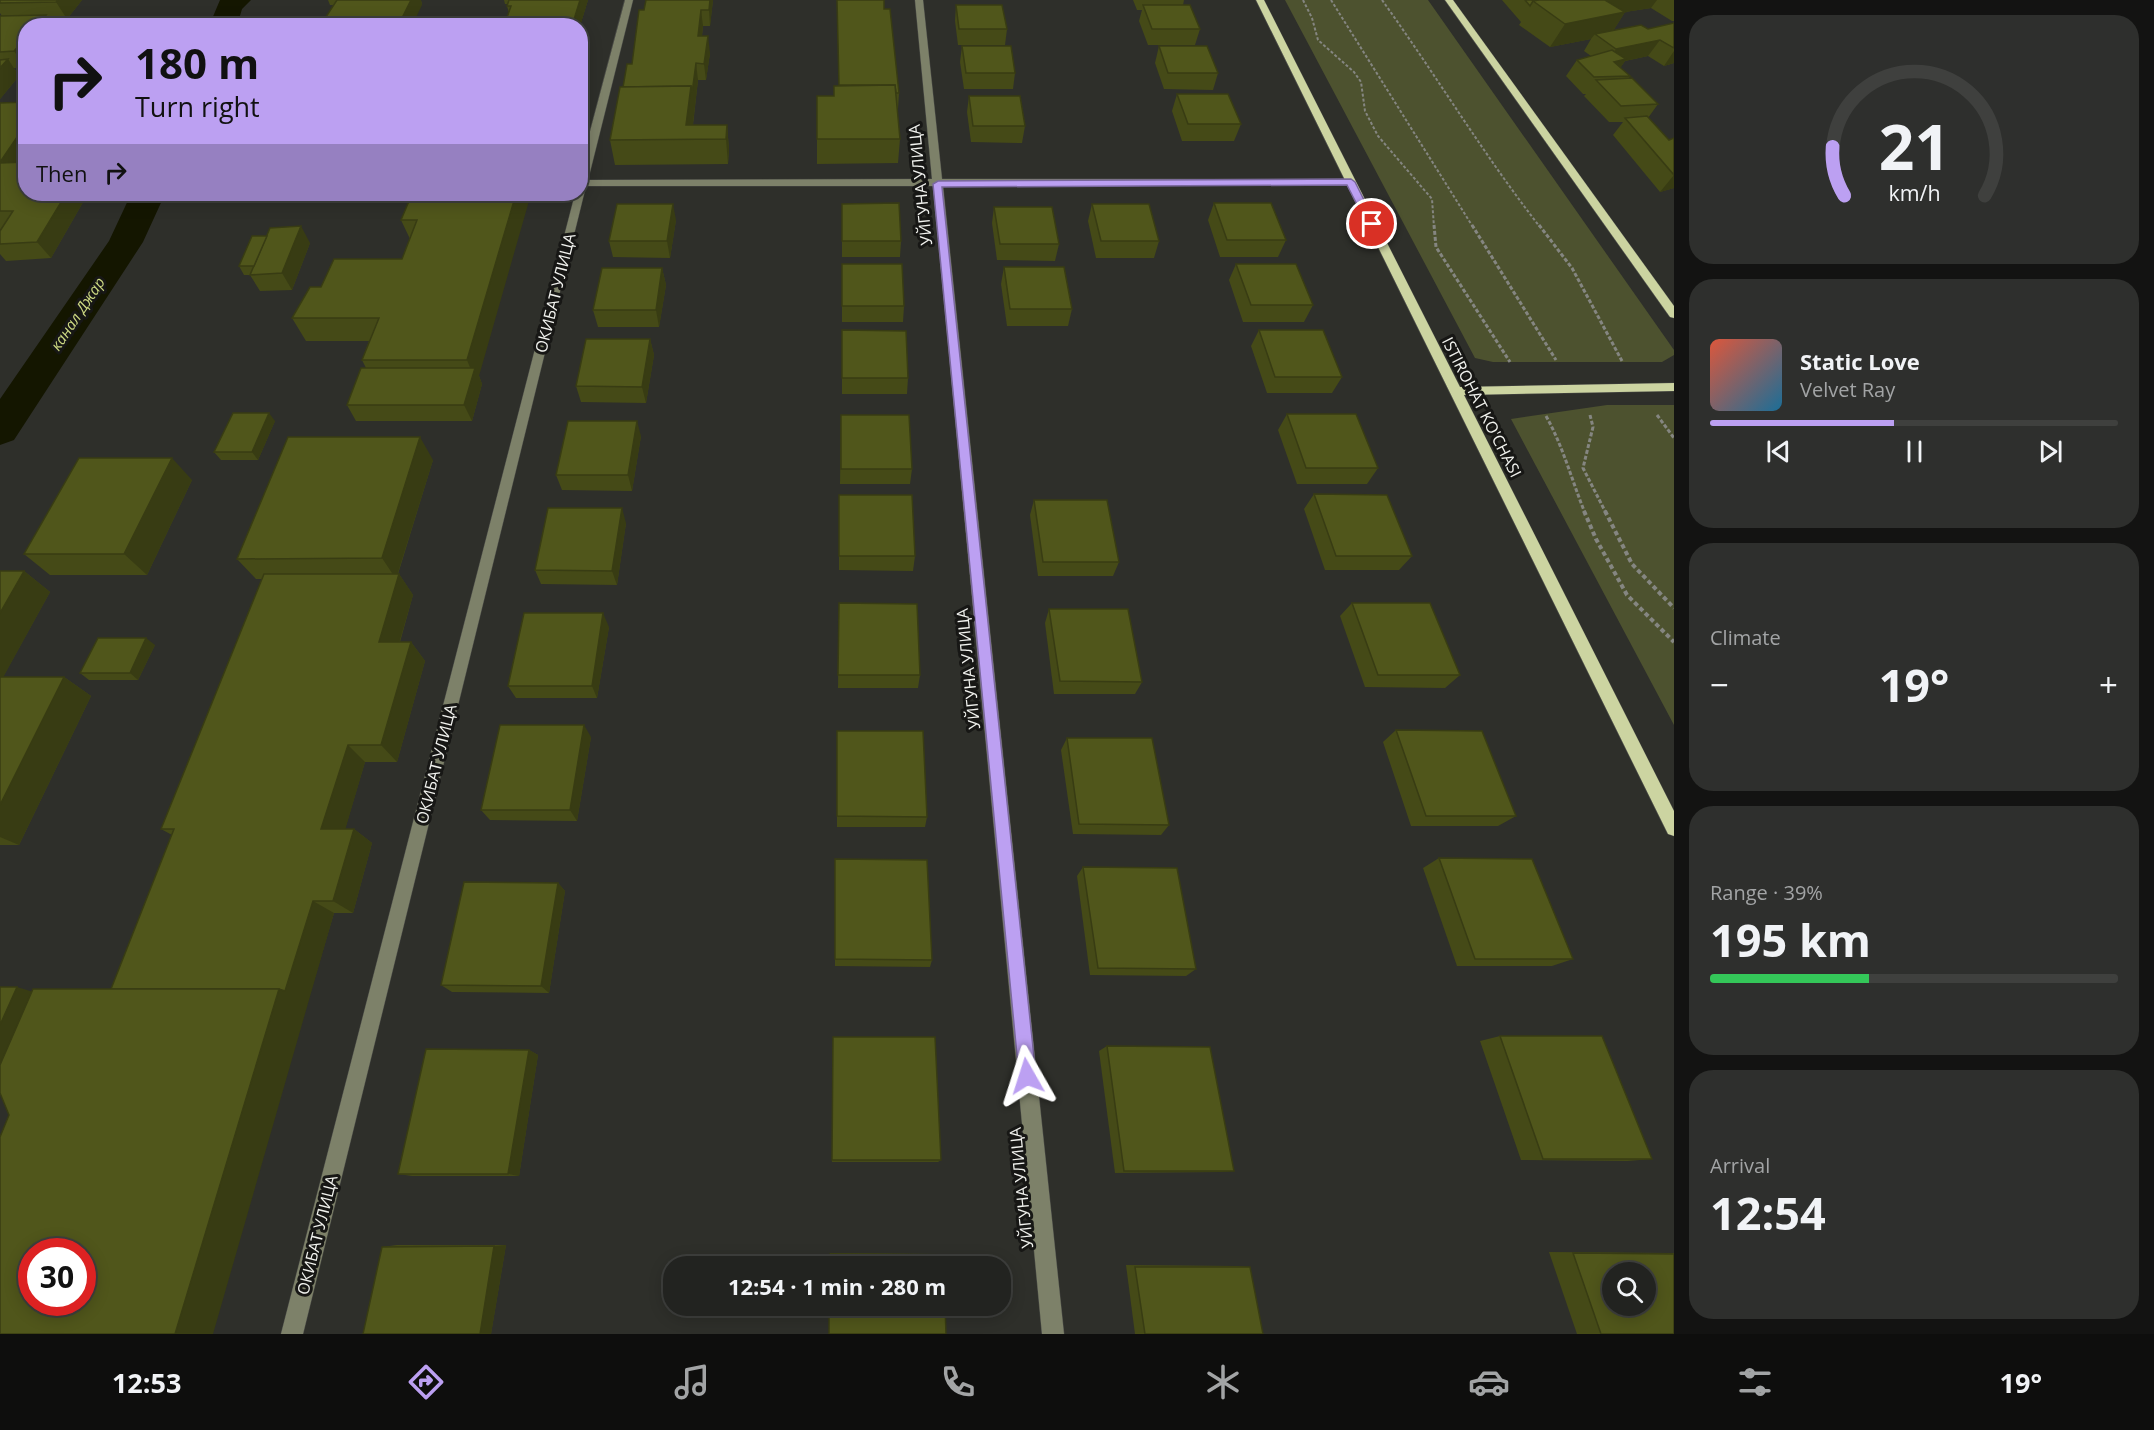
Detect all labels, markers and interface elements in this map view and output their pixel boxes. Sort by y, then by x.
text: 180 m [135,34,259,91]
icon: right [36,42,114,120]
text: Turn right [135,88,260,125]
text: 21 [1878,104,1950,189]
street label: УЙГУНА УЛИЦА [903,123,937,247]
icon: right [99,156,132,189]
text: Then [36,158,87,188]
text: km/h [1888,179,1940,208]
pin [1346,198,1397,249]
icon: arrive [1355,207,1388,240]
street label: ОКИБАТ УЛИЦА [530,230,581,355]
water label: канал Джар [45,273,109,354]
street label: ISTIROHAT KO'CHASI [1437,333,1527,481]
text: Static Love [1800,346,1920,376]
text: Velvet Ray [1800,376,1895,403]
icon: previous [1762,435,1795,468]
icon: pause [1898,435,1931,468]
icon: next [2034,435,2067,468]
street label: УЙГУНА УЛИЦА [951,607,985,731]
text: Climate [1710,624,1781,651]
text: 19° [1879,654,1949,715]
text: − [1710,662,1729,707]
text: + [2099,662,2118,707]
street label: ОКИБАТ УЛИЦА [411,701,462,826]
text: Range · 39% [1710,879,1823,906]
text: 195 km [1710,909,1871,970]
position arrow [995,1044,1059,1108]
street label: УЙГУНА УЛИЦА [1004,1126,1038,1250]
text: Arrival [1710,1152,1770,1179]
street label: ОКИБАТ УЛИЦА [292,1172,343,1297]
text: 12:54 [1710,1182,1826,1243]
speed limit sign: 30 [18,1238,96,1316]
map controls [1602,1262,1656,1316]
button: search [1602,1262,1656,1316]
text: 12:54 · 1 min · 280 m [728,1271,946,1301]
icon: directions [405,1361,447,1403]
icon: music [671,1361,713,1403]
icon: phone [937,1361,979,1403]
icon: climate [1202,1361,1244,1403]
icon: car [1468,1361,1510,1403]
icon: filters [1734,1361,1776,1403]
text: 12:53 [112,1364,181,1401]
text: 19° [2000,1364,2042,1401]

